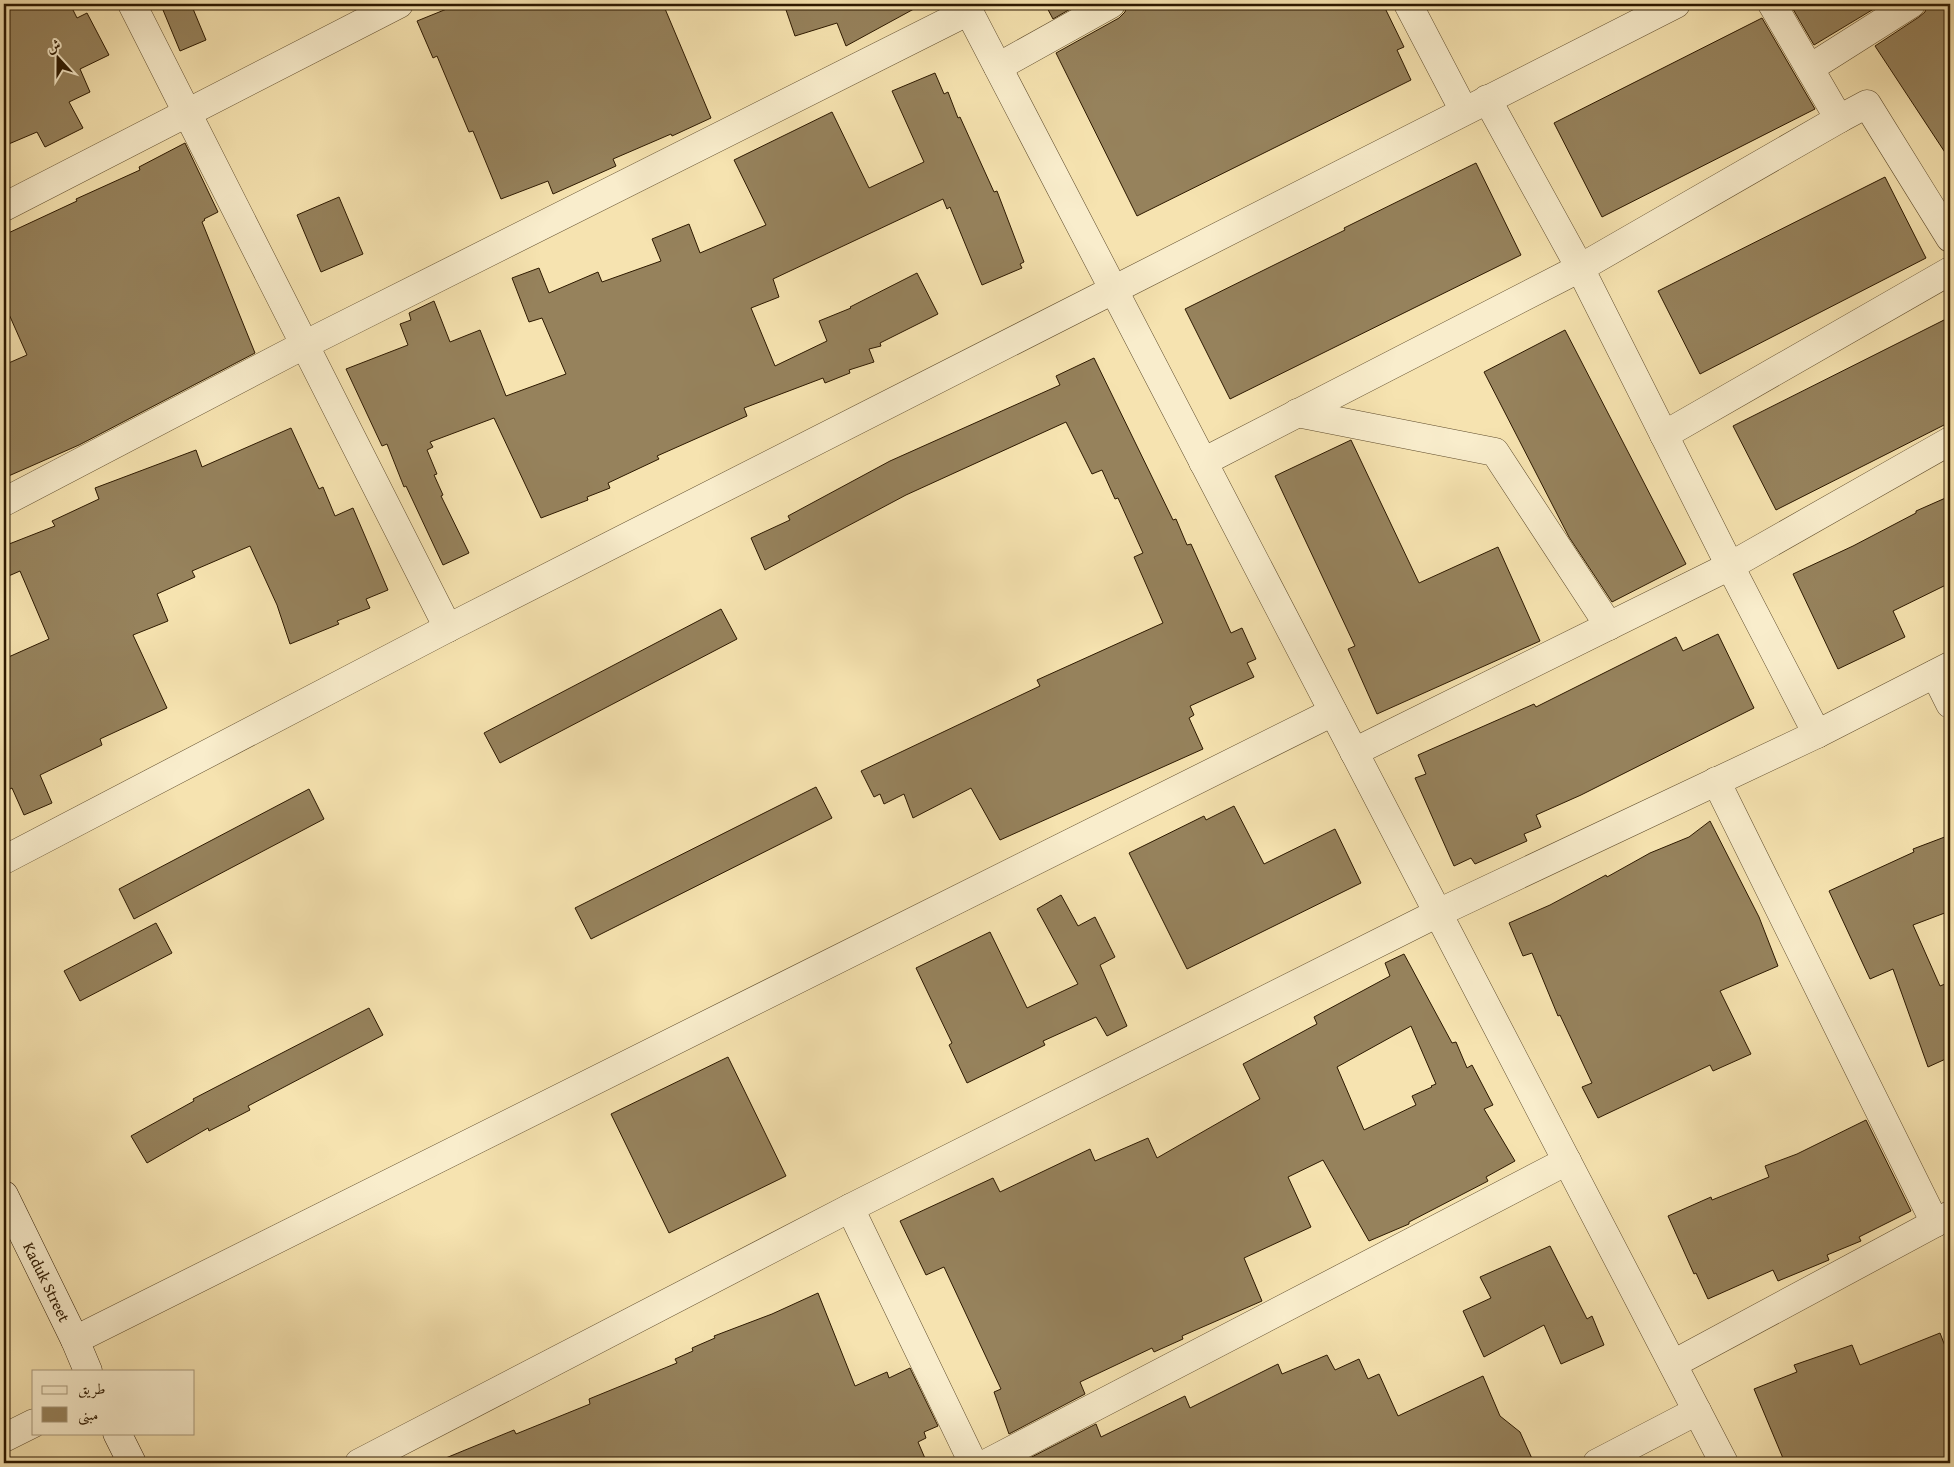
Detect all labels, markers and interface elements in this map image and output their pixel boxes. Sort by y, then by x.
north arrow [32,32,82,82]
text: ش [43,34,64,58]
street label: Kaduk Street [17,1238,77,1326]
legend [32,1370,195,1434]
text: طريق [78,1378,105,1399]
text: مبنى [78,1404,98,1426]

